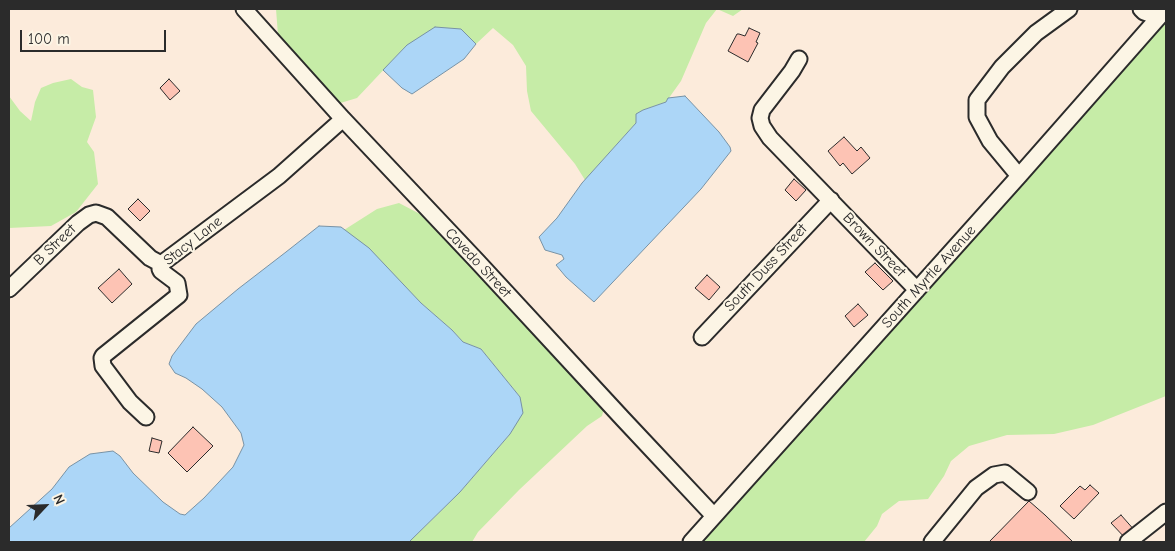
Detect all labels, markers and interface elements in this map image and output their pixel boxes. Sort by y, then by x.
scale bar [22,20,169,52]
text: 100 m [28,30,70,48]
street label: Brown Street [839,209,909,281]
street label: Stacy Lane [160,212,226,270]
street label: South Duss Street [721,220,811,316]
street label: B Street [30,221,80,269]
street label: South Myrtle Avenue [878,222,980,332]
street label: Cavedo Street [441,224,515,302]
north arrow [20,481,70,531]
text: N [49,492,69,507]

